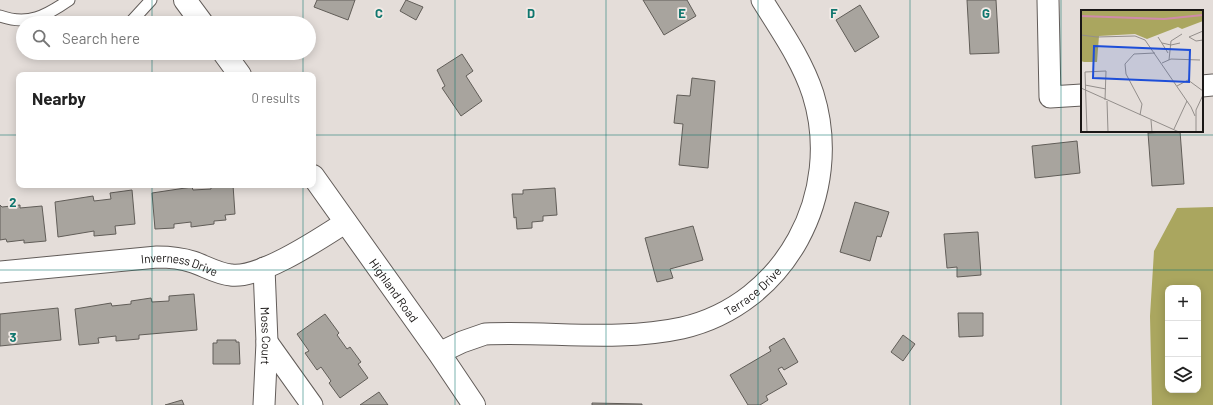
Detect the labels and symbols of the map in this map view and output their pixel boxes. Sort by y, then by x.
text: C [375,5,383,21]
text: D [527,5,535,21]
text: E [678,5,686,21]
text: F [830,5,838,21]
text: G [982,5,990,21]
inset map [1081,10,1203,132]
text: 2 [9,194,17,210]
street label: Inverness Drive [140,250,220,278]
street label: Highland Road [367,256,422,325]
street label: Terrace Drive [722,264,784,318]
street label: Moss Court [259,307,274,365]
text: 3 [9,329,17,345]

